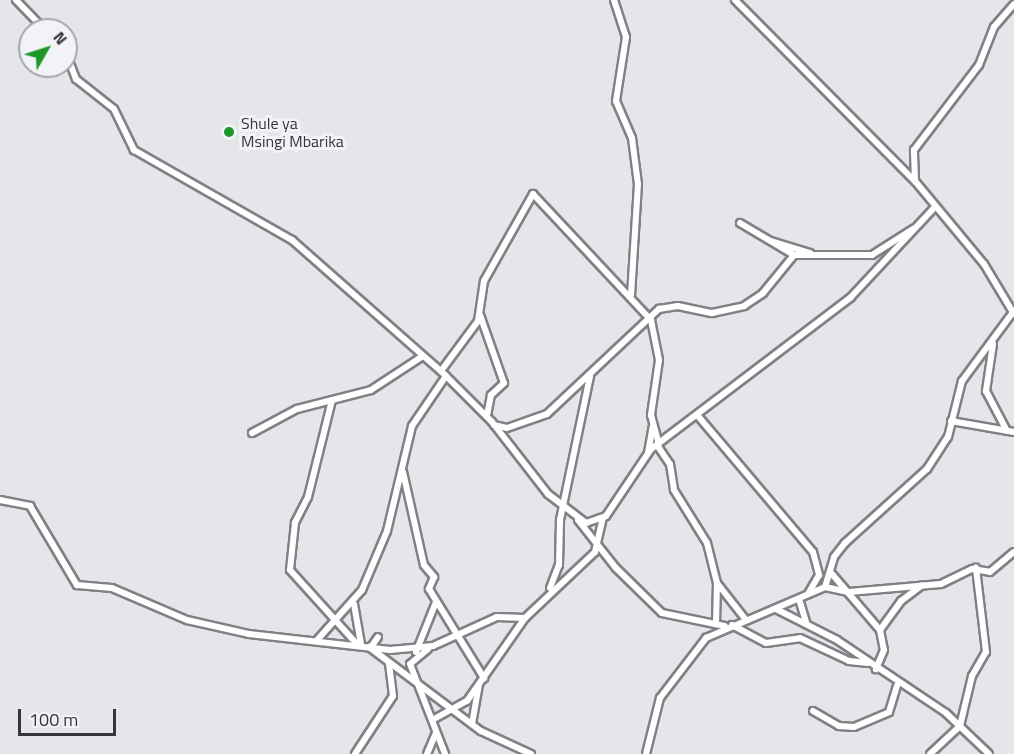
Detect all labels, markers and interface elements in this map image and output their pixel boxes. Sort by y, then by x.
north arrow [18,18,78,78]
text: N [48,26,73,50]
place label: Shule ya Msingi Mbarika [241,113,344,151]
marker: Shule ya Msingi Mbarika [222,125,236,139]
scale bar [21,697,118,735]
text: 100 m [29,706,78,733]

